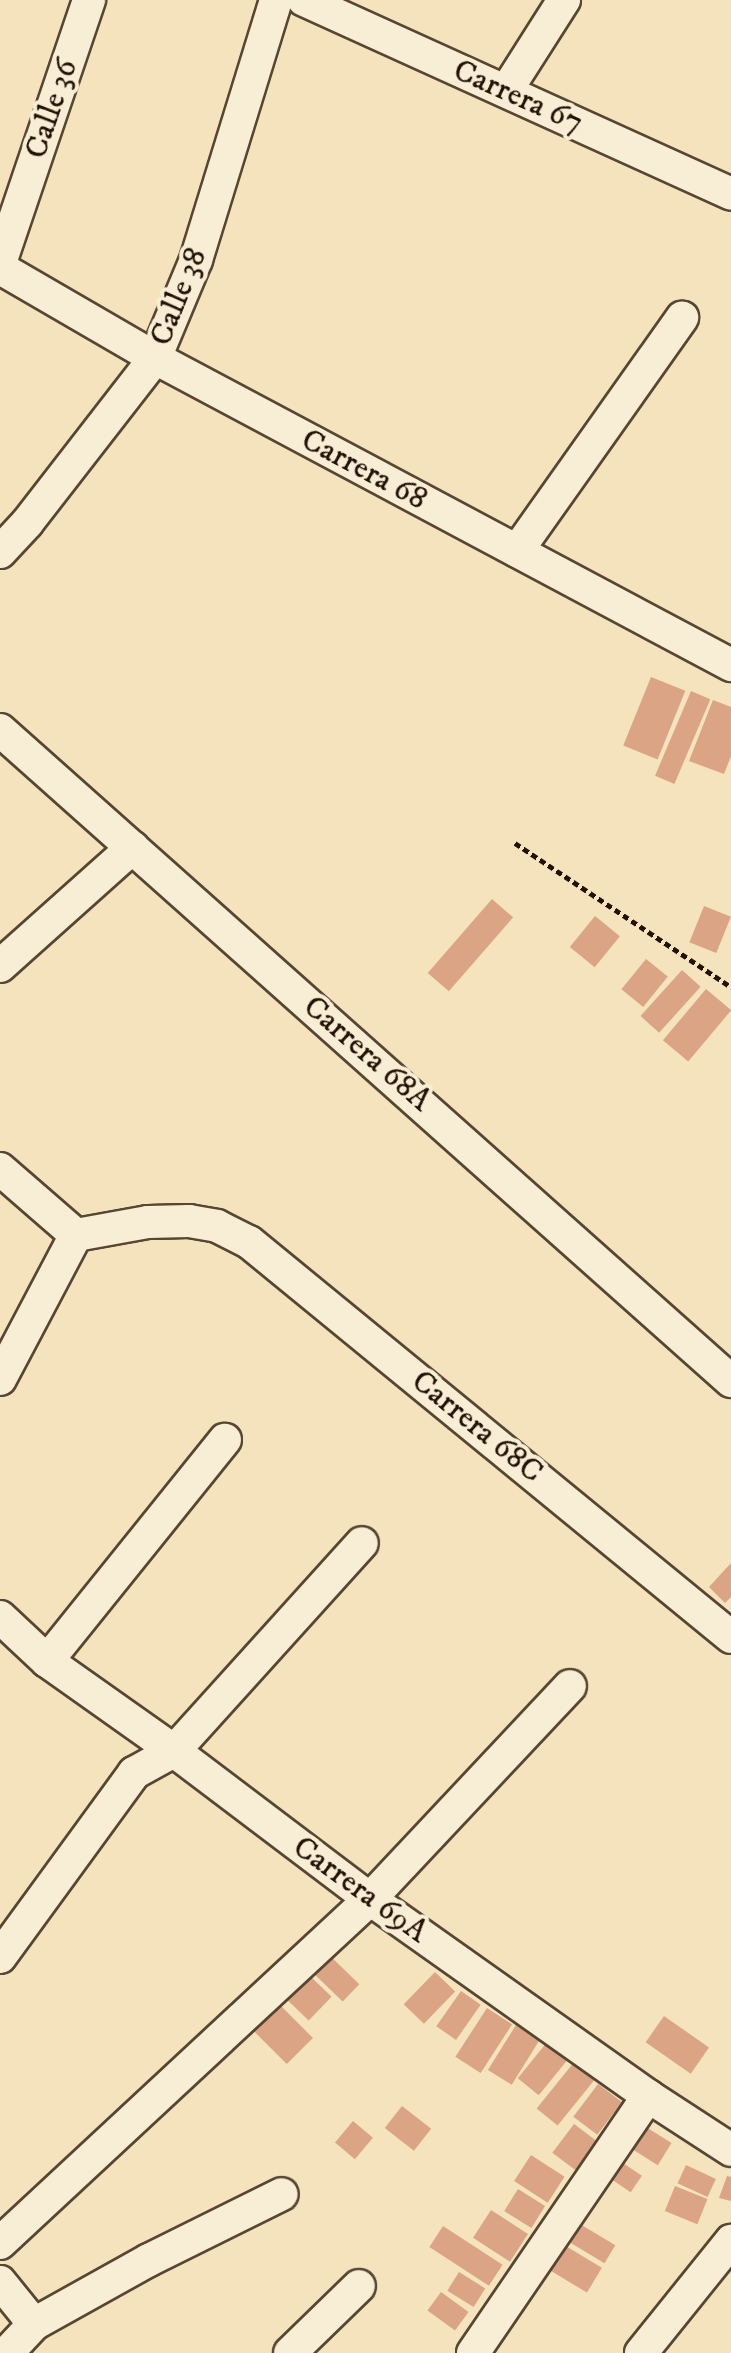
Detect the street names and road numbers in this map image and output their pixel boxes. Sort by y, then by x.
street label: Carrera 67 [447,51,589,143]
street label: Calle 36 [17,54,87,164]
street label: Calle 38 [142,242,216,352]
street label: Carrera 68 [295,421,433,519]
street label: Carrera 68A [295,988,439,1120]
street label: Carrera 68C [403,1362,551,1492]
street label: Carrera 69A [285,1828,435,1952]

